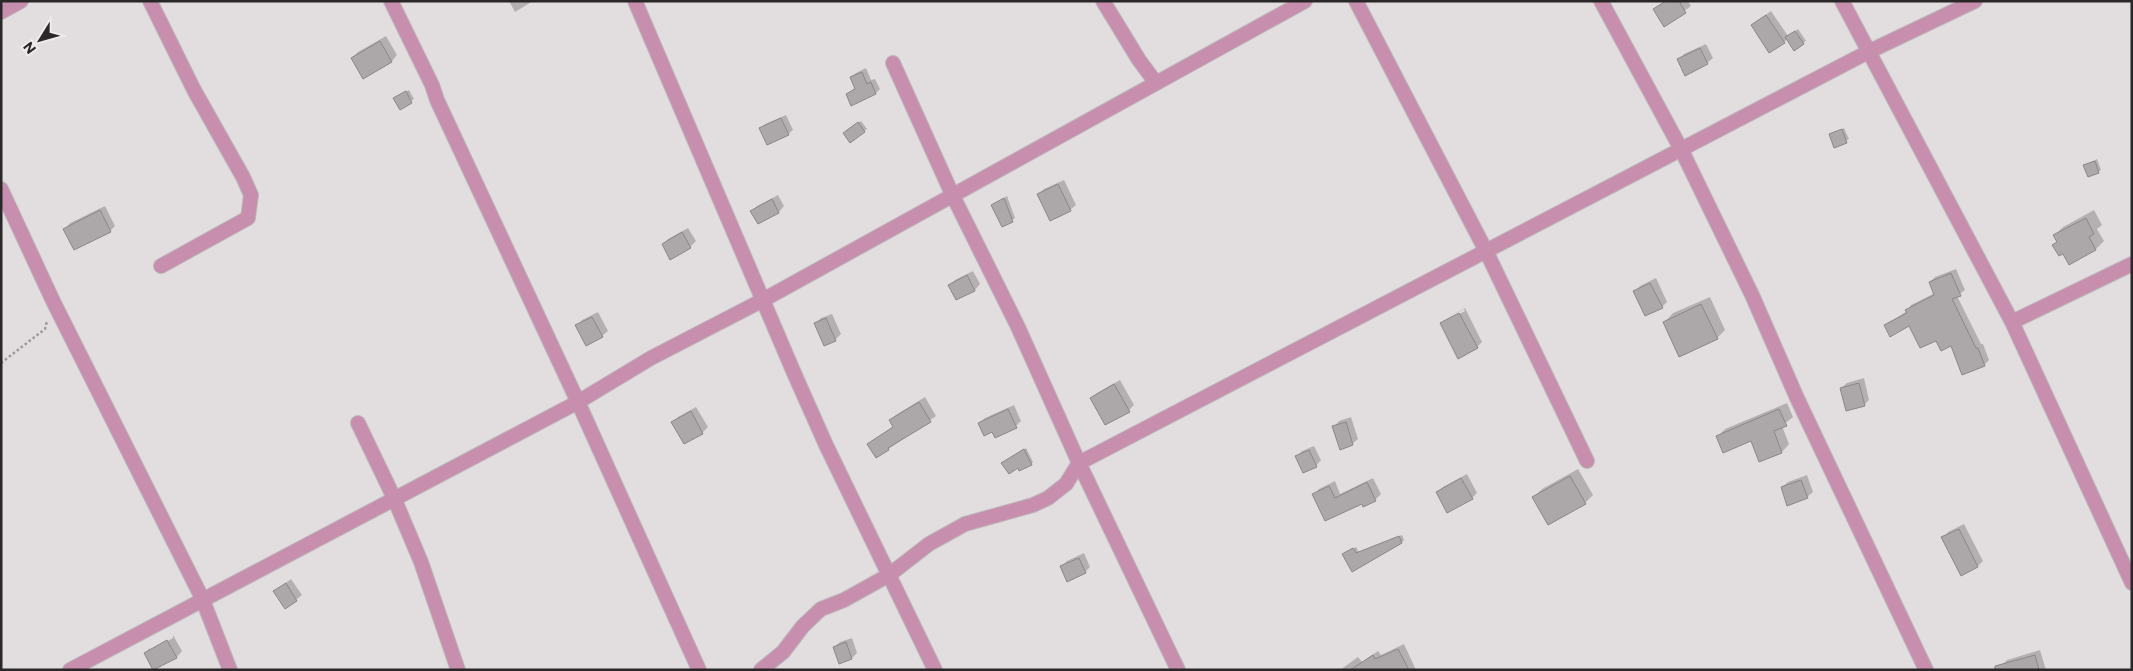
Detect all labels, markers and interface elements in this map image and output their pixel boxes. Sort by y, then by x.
north arrow [15,15,65,65]
text: N [19,39,39,57]

